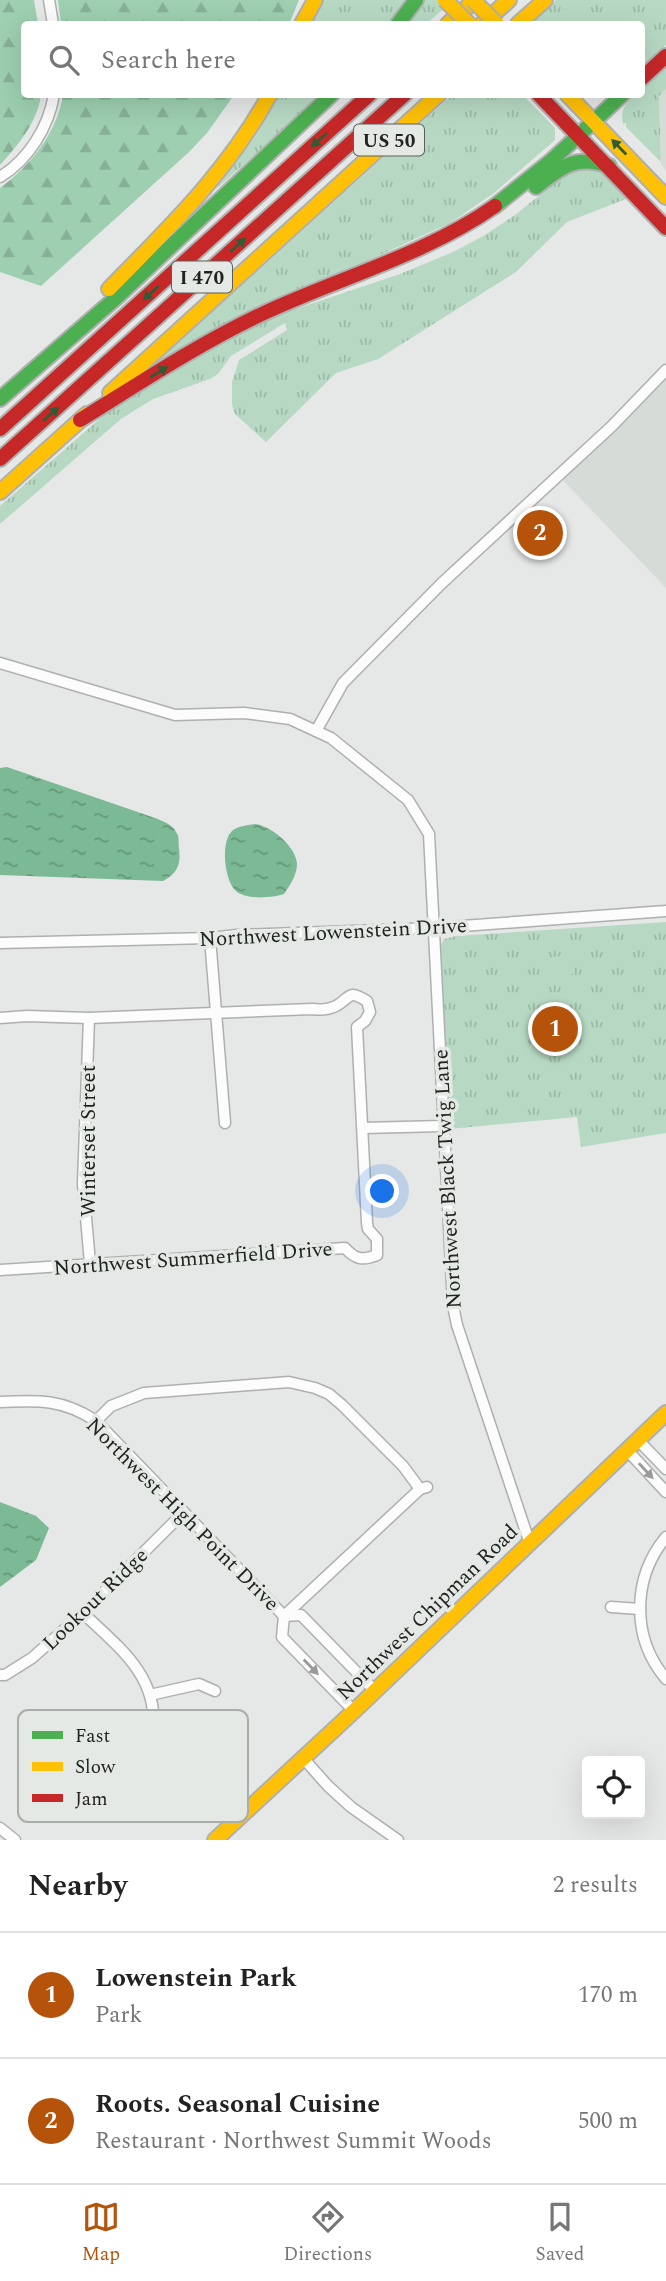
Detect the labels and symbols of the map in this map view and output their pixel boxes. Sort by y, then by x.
road number: US 50 [354,124,424,156]
one-way arrow [310,132,328,148]
one-way arrow [611,139,628,156]
one-way arrow [229,237,247,253]
road number: I 470 [172,262,232,292]
one-way arrow [142,285,160,301]
one-way arrow [150,366,169,378]
one-way arrow [42,406,59,422]
pin: 2 [517,507,563,559]
street label: Northwest Lowenstein Drive [198,910,468,956]
pin: 1 [532,1003,578,1055]
street label: Northwest Black Twig Lane [425,1048,471,1309]
street label: Winterset Street [73,1065,105,1217]
your location [365,1174,399,1208]
street label: Northwest Summerfield Drive [52,1233,334,1285]
street label: Northwest High Point Drive [78,1410,287,1619]
one-way arrow [638,1462,654,1479]
street label: Northwest Chipman Road [329,1517,526,1708]
street label: Lookout Ridge [35,1541,156,1659]
one-way arrow [302,1658,318,1675]
legend [18,1710,248,1822]
text: Fast [75,1722,111,1751]
text: Slow [75,1753,116,1782]
text: Jam [75,1785,107,1814]

